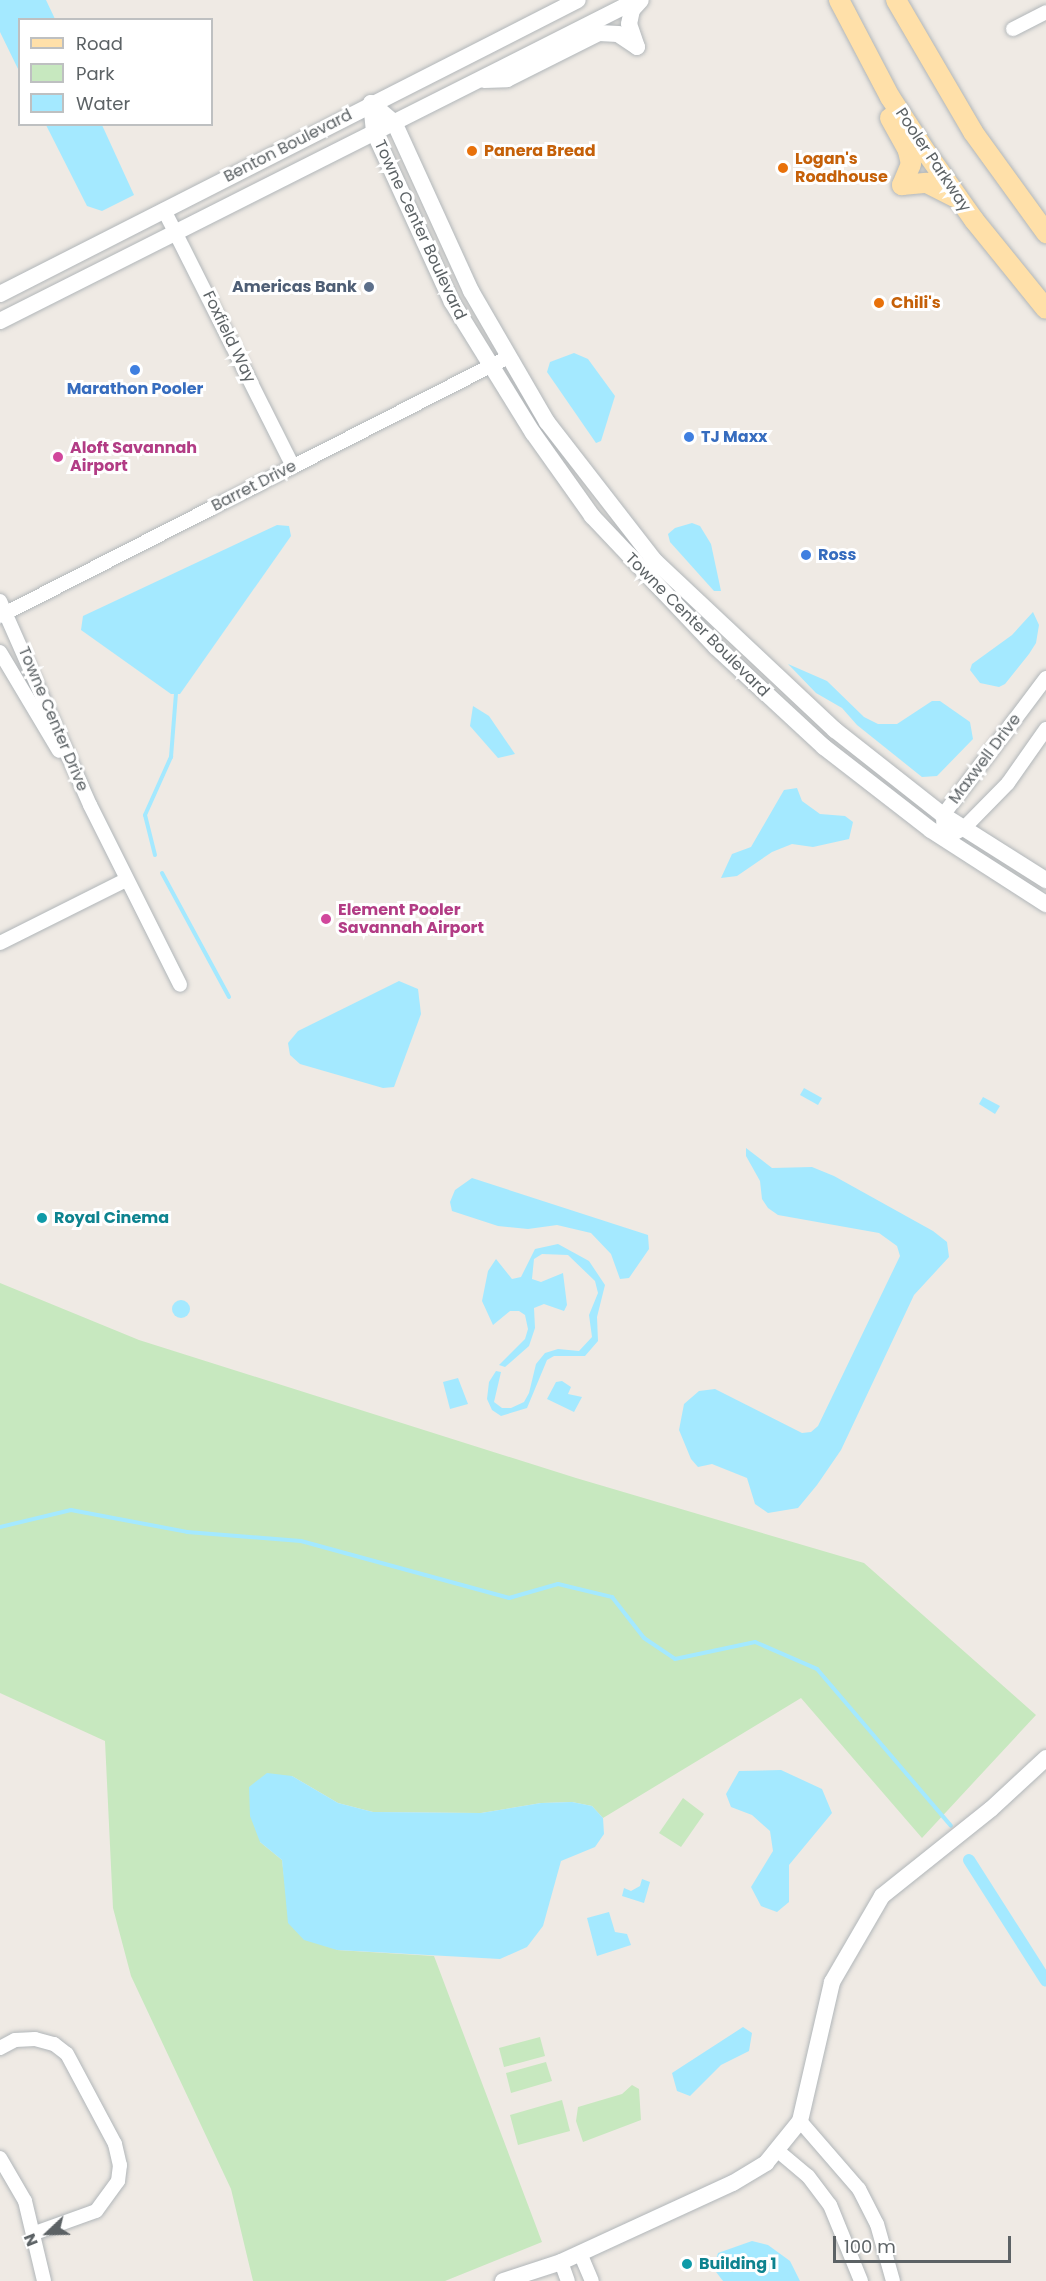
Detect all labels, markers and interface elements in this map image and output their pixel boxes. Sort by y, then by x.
legend [18,18,213,126]
text: Road [76,31,123,56]
text: Park [76,61,115,86]
text: Water [76,91,130,116]
street label: Pooler Parkway [891,104,975,216]
street label: Benton Boulevard [221,105,355,187]
street label: Towne Center Boulevard [370,137,470,323]
place label: Panera Bread [484,141,596,161]
marker: Panera Bread [465,144,479,158]
place label: Logan's Roadhouse [795,149,888,187]
marker: Logan's Roadhouse [776,161,790,175]
place label: Americas Bank [232,277,357,297]
marker: Americas Bank [362,280,376,294]
street label: Foxfield Way [199,288,259,386]
place label: Chili's [891,293,941,313]
marker: Chili's [872,296,886,310]
marker: Marathon Pooler [128,363,142,377]
place label: Marathon Pooler [67,379,203,399]
place label: TJ Maxx [701,427,767,447]
marker: TJ Maxx [682,430,696,444]
place label: Aloft Savannah Airport [70,438,197,476]
marker: Aloft Savannah Airport [51,450,65,464]
street label: Barret Drive [208,456,300,516]
place label: Ross [818,545,856,565]
marker: Ross [799,548,813,562]
street label: Towne Center Boulevard [621,549,773,701]
street label: Towne Center Drive [14,644,92,794]
street label: Maxwell Drive [945,710,1025,808]
place label: Element Pooler Savannah Airport [338,900,484,938]
marker: Element Pooler Savannah Airport [319,912,333,926]
place label: Royal Cinema [54,1208,169,1228]
marker: Royal Cinema [35,1211,49,1225]
north arrow [18,2203,78,2263]
scale bar [836,2224,1014,2262]
text: N [18,2230,44,2250]
text: 100 m [844,2234,896,2259]
place label: Building 1 [699,2254,776,2274]
marker: Building 1 [680,2257,694,2271]

